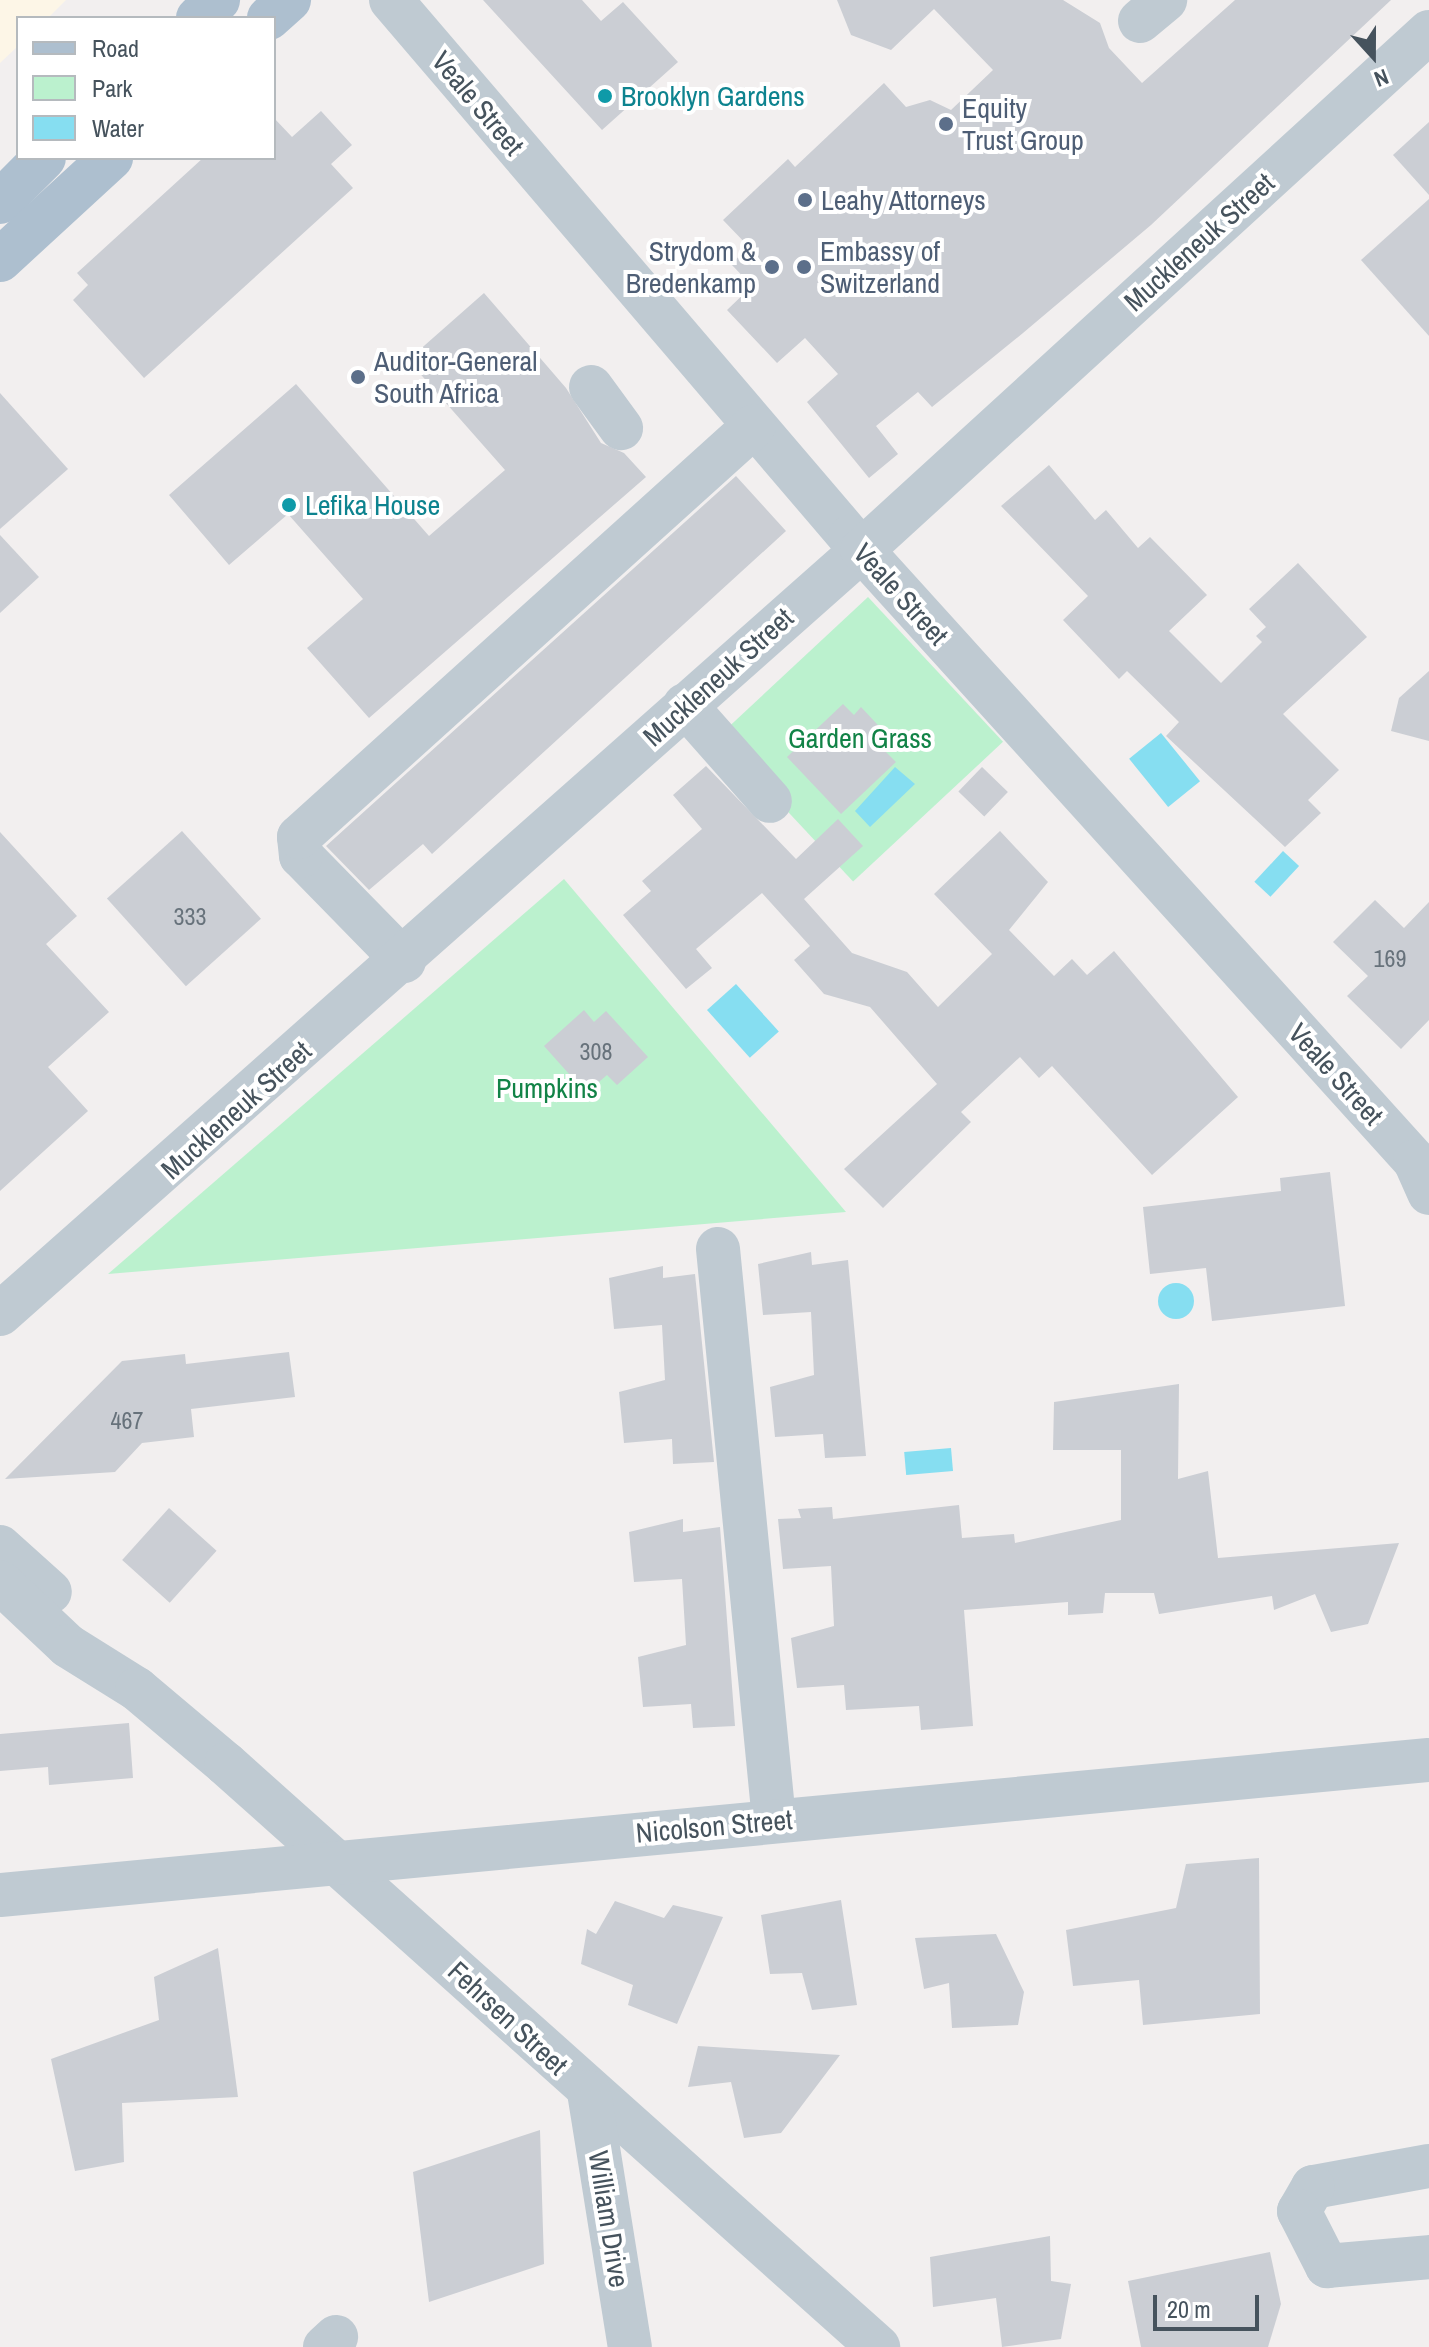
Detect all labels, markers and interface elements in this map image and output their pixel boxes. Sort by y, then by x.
legend [16,16,276,160]
north arrow [1333,16,1413,96]
text: Road [92,32,139,64]
street label: Veale Street [425,44,531,162]
text: N [1370,62,1393,95]
text: Park [92,72,132,104]
place label: Brooklyn Gardens [621,79,805,113]
marker: Brooklyn Gardens [596,87,614,105]
place label: Equity Trust Group [962,91,1084,157]
text: Water [92,112,144,144]
marker: Equity Trust Group [937,115,955,133]
street label: Muckleneuk Street [1117,166,1281,318]
place label: Leahy Attorneys [821,183,987,217]
marker: Leahy Attorneys [796,191,814,209]
place label: Strydom & Bredenkamp [626,234,756,300]
place label: Embassy of Switzerland [820,234,940,300]
marker: Strydom & Bredenkamp [763,258,781,276]
marker: Embassy of Switzerland [795,258,813,276]
place label: Auditor-General South Africa [374,344,537,410]
marker: Auditor-General South Africa [349,368,367,386]
place label: Lefika House [305,488,440,522]
marker: Lefika House [280,496,298,514]
street label: Veale Street [847,536,955,652]
street label: Muckleneuk Street [636,601,800,753]
park label: Garden Grass [788,721,932,755]
house number: 333 [174,903,206,931]
house number: 169 [1374,945,1406,973]
street label: Veale Street [1282,1016,1390,1132]
street label: Muckleneuk Street [154,1034,318,1186]
house number: 308 [580,1038,612,1066]
park label: Pumpkins [496,1071,598,1105]
house number: 467 [111,1407,143,1435]
street label: Nicolson Street [634,1802,794,1850]
street label: Fehrsen Street [441,1954,575,2082]
street label: William Drive [582,2148,636,2290]
scale bar [1157,2279,1263,2329]
text: 20 m [1167,2293,1211,2325]

